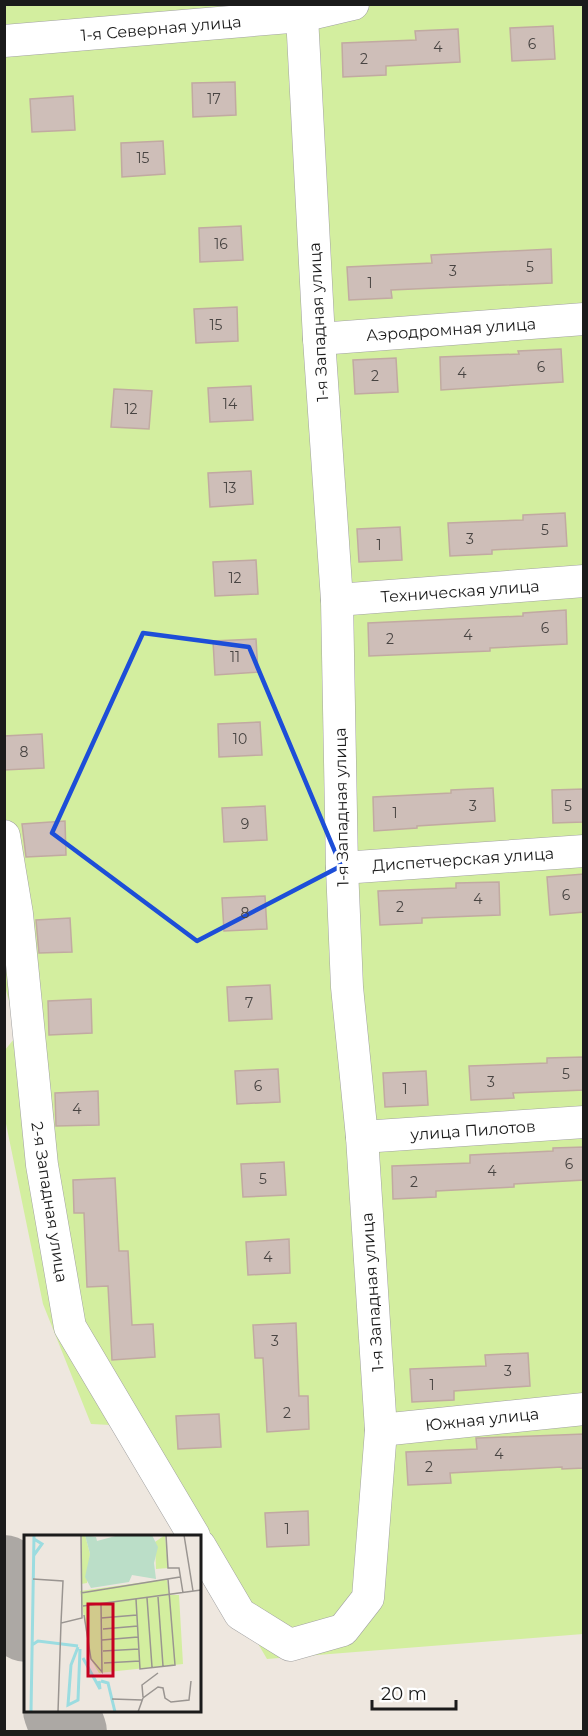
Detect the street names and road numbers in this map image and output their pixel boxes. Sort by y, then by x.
street label: 1-я Северная улица [80,12,242,45]
street label: 1-я Западная улица [305,242,332,402]
street label: Аэродромная улица [365,314,537,345]
street label: Техническая улица [380,576,540,607]
street label: 1-я Западная улица [331,727,352,887]
street label: Диспетчерская улица [371,844,555,875]
street label: улица Пилотов [409,1117,536,1144]
street label: 2-я Западная улица [27,1120,72,1284]
street label: 1-я Западная улица [357,1212,388,1372]
street label: Южная улица [424,1404,540,1435]

